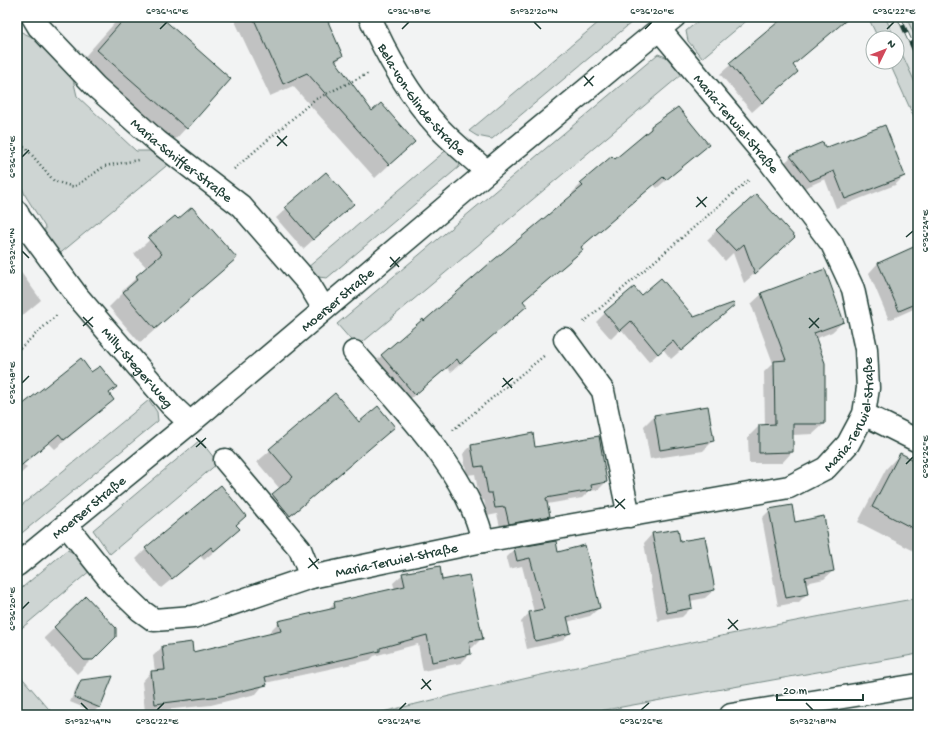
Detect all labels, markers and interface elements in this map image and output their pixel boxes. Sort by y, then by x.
text: 6°36'16"E [146,6,189,18]
text: 6°36'18"E [388,6,431,18]
text: 51°32'20"N [510,6,558,18]
text: 6°36'20"E [630,6,674,18]
text: 6°36'22"E [873,6,916,18]
north arrow [865,30,905,70]
text: N [884,38,898,51]
street label: Bela-von-Glinde-Straße [372,40,469,161]
street label: Maria-Terwiel-Straße [689,71,782,178]
street label: Maria-Schiffer-Straße [126,116,235,208]
text: 6°36'16"E [7,135,19,178]
text: 6°36'24"E [920,209,932,252]
text: 51°32'16"N [7,227,19,274]
street label: Moerser Straße [298,265,379,337]
street label: Milly-Steger-Weg [97,325,176,412]
street label: Maria-Terwiel-Straße [821,356,879,476]
text: 6°36'18"E [7,361,19,404]
text: 6°36'26"E [920,435,932,478]
street label: Moerser Straße [49,473,131,544]
street label: Maria-Terwiel-Straße [334,540,460,583]
text: 6°36'20"E [7,587,19,631]
scale bar [777,676,863,702]
text: 20 m [783,685,808,699]
text: 51°32'14"N [65,716,111,728]
text: 6°36'22"E [136,716,179,728]
text: 6°36'24"E [378,716,421,728]
text: 6°36'26"E [620,716,663,728]
text: 51°32'18"N [790,716,837,728]

